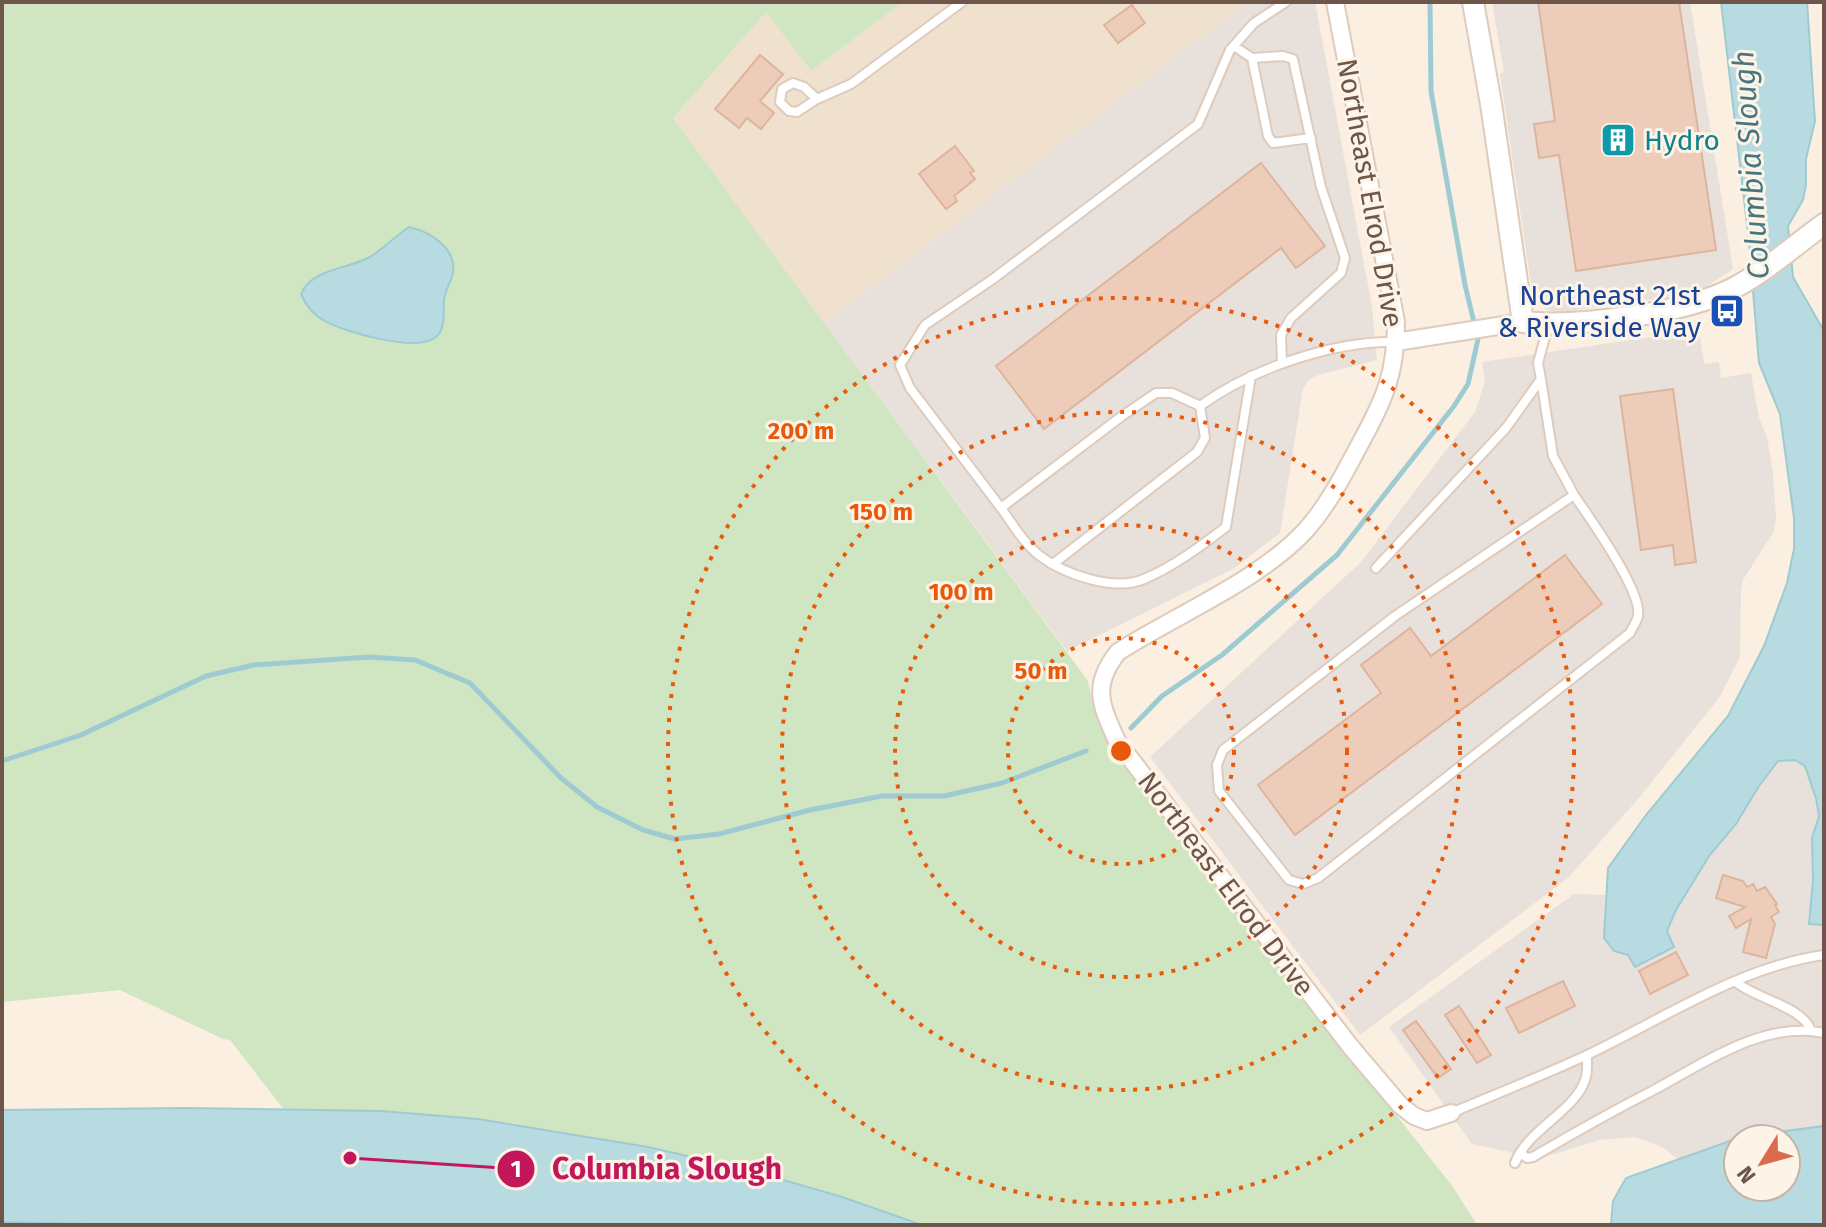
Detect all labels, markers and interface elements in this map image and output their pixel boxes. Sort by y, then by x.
water label: Columbia Slough [1725,49,1777,281]
street label: Northeast Elrod Drive [1330,56,1410,330]
building icon: Hydro [1599,121,1637,159]
place label: Hydro [1644,124,1720,157]
place label: Northeast 21st & Riverside Way [1498,279,1702,344]
bus stop icon: Northeast 21st & Riverside Way [1708,292,1746,330]
text: 200 m [768,417,834,445]
text: 150 m [849,498,913,526]
text: 100 m [928,578,994,606]
text: 50 m [1015,657,1067,685]
centre of rings [1107,737,1135,765]
street label: Northeast Elrod Drive [1131,765,1321,1003]
north arrow [1722,1123,1802,1203]
callout: Columbia Slough [496,1142,798,1196]
text: Columbia Slough [552,1151,782,1187]
text: 1 [510,1155,522,1183]
text: N [1731,1161,1762,1189]

